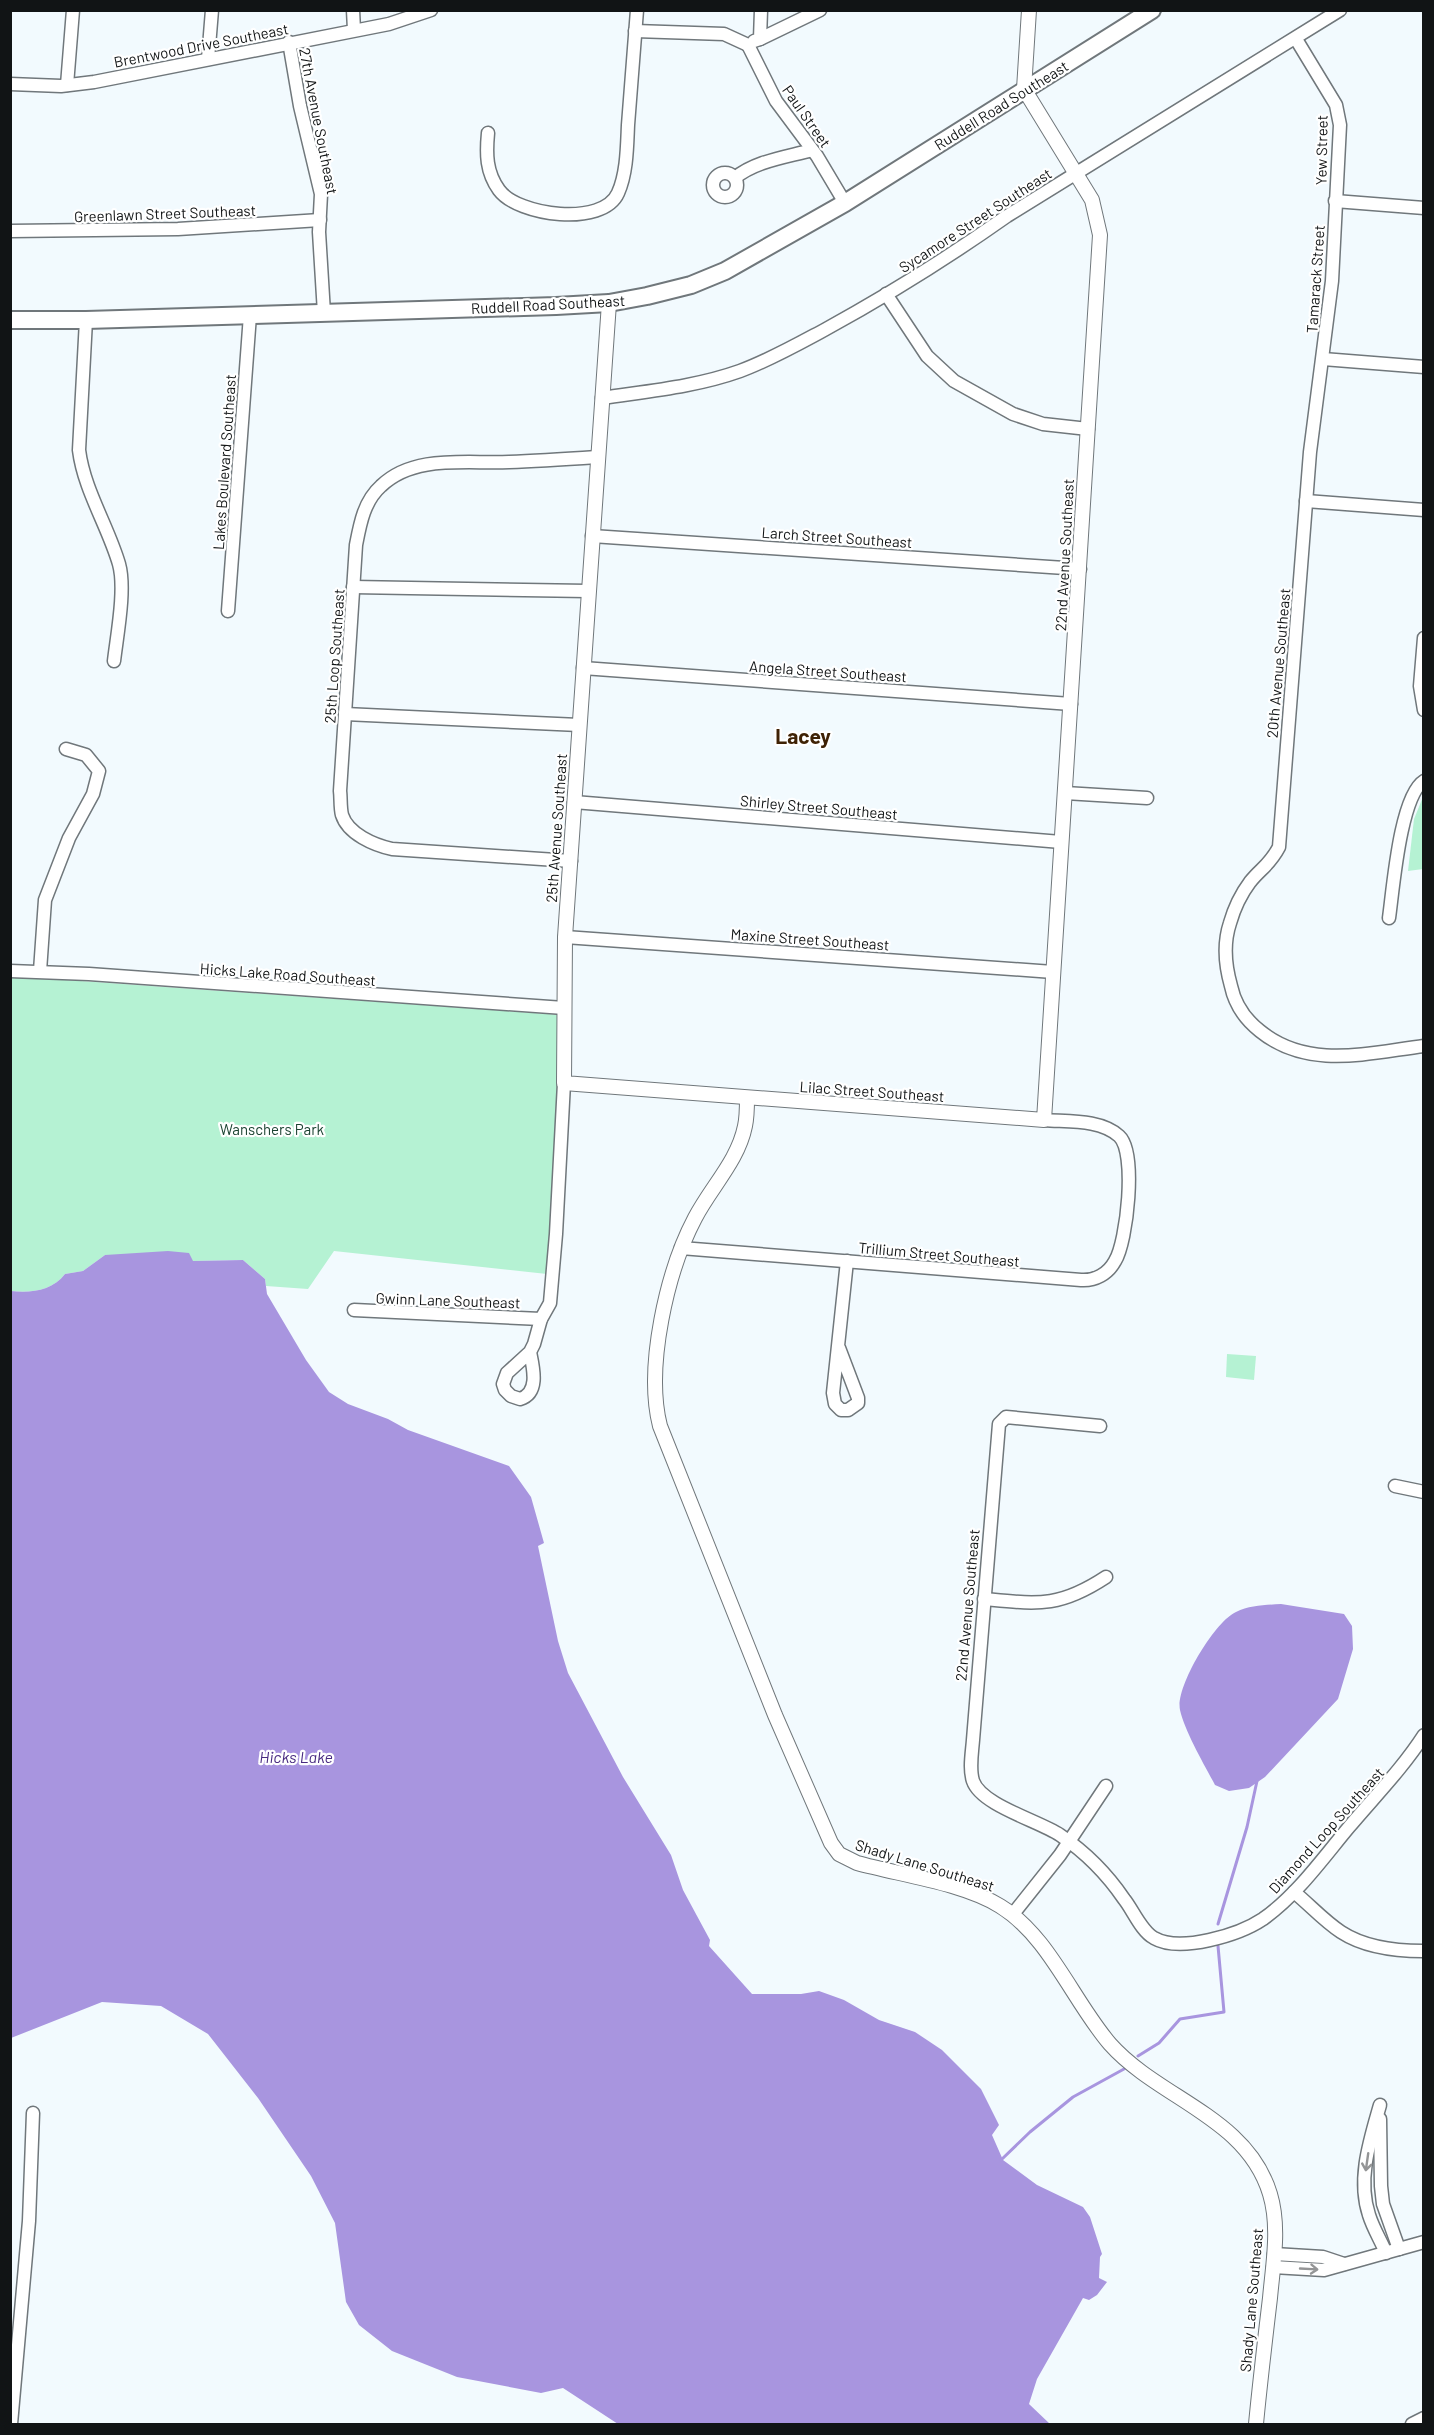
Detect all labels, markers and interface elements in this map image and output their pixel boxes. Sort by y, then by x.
street label: Brentwood Drive Southeast [112,19,290,71]
street label: 27th Avenue Southeast [296,46,342,196]
street label: Ruddell Road Southeast [931,56,1071,154]
street label: Paul Street [779,81,835,151]
street label: Yew Street [1311,115,1331,185]
street label: Sycamore Street Southeast [895,164,1055,276]
street label: Greenlawn Street Southeast [74,201,256,225]
street label: Tamarack Street [1302,224,1328,334]
street label: Ruddell Road Southeast [470,291,626,317]
street label: Lakes Boulevard Southeast [209,373,239,551]
street label: 22nd Avenue Southeast [1051,478,1077,632]
street label: Larch Street Southeast [761,523,913,551]
street label: 20th Avenue Southeast [1262,587,1294,739]
street label: 25th Loop Southeast [320,588,348,724]
street label: Angela Street Southeast [749,657,907,685]
district label: Lacey [775,723,831,748]
street label: 25th Avenue Southeast [542,753,570,903]
street label: Shirley Street Southeast [740,791,898,823]
street label: Maxine Street Southeast [730,924,890,954]
street label: Hicks Lake Road Southeast [199,959,377,989]
street label: Lilac Street Southeast [799,1077,945,1105]
park label: Wanschers Park [220,1120,325,1138]
street label: Trillium Street Southeast [858,1238,1020,1270]
street label: Gwinn Lane Southeast [375,1288,521,1312]
street label: 22nd Avenue Southeast [951,1528,983,1682]
water label: Hicks Lake [259,1747,333,1766]
street label: Diamond Loop Southeast [1265,1763,1387,1897]
street label: Shady Lane Southeast [853,1835,997,1895]
one-way arrow [1361,2152,1372,2172]
street label: Shady Lane Southeast [1236,2227,1266,2373]
one-way arrow [1299,2264,1319,2275]

